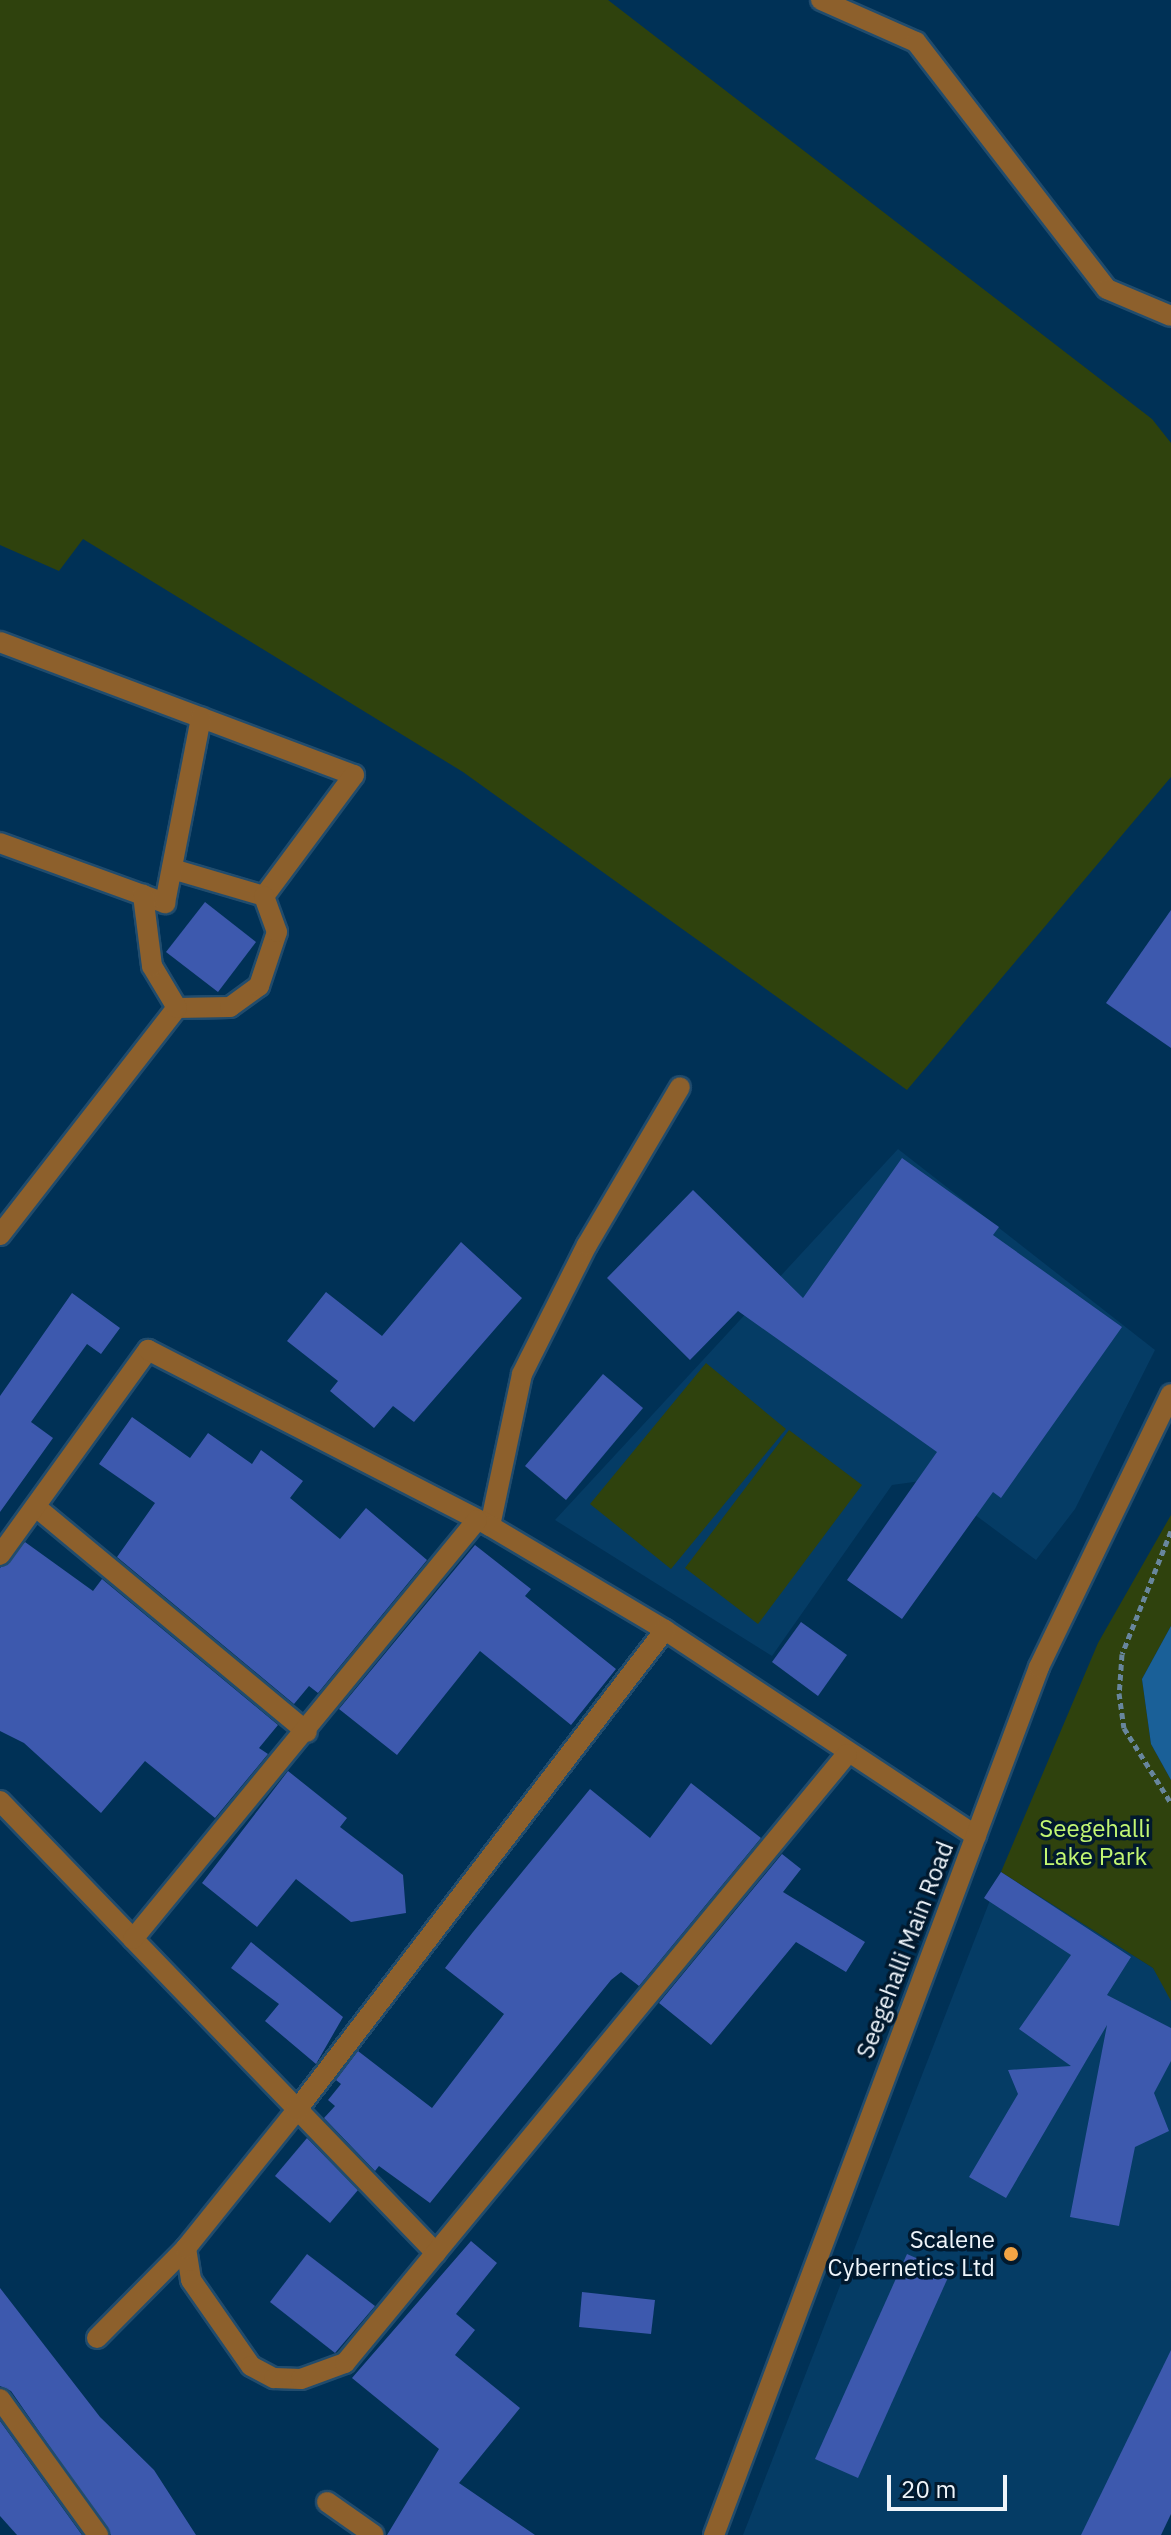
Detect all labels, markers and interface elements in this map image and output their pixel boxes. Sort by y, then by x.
park label: Seegehalli Lake Park [1039,1815,1151,1871]
street label: Seegehalli Main Road [850,1838,960,2062]
place label: Scalene Cybernetics Ltd [828,2226,995,2282]
marker: Scalene Cybernetics Ltd [1002,2245,1020,2263]
scale bar [891,2459,1011,2509]
text: 20 m [901,2473,956,2505]

